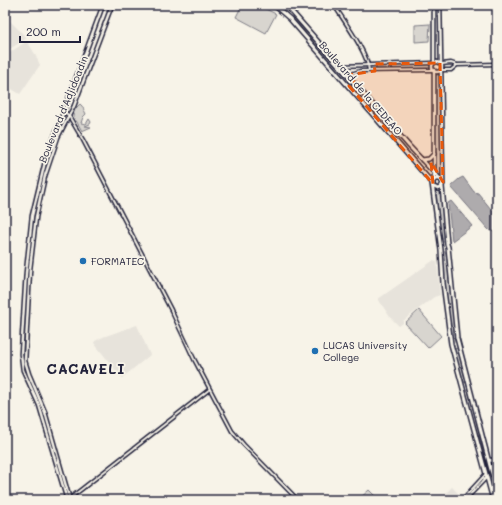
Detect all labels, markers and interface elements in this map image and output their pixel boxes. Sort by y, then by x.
scale bar [20,18,80,44]
text: 200 m [26,23,61,39]
street label: Boulevard de la CEDEAO [316,38,406,138]
street label: Boulevard d'Adjidoadin [35,53,91,165]
place label: FORMATEC [91,254,144,268]
marker: FORMATEC [78,256,88,266]
place label: LUCAS University College [323,338,407,364]
marker: LUCAS University College [310,346,320,356]
district label: CACAVELI [47,359,125,378]

